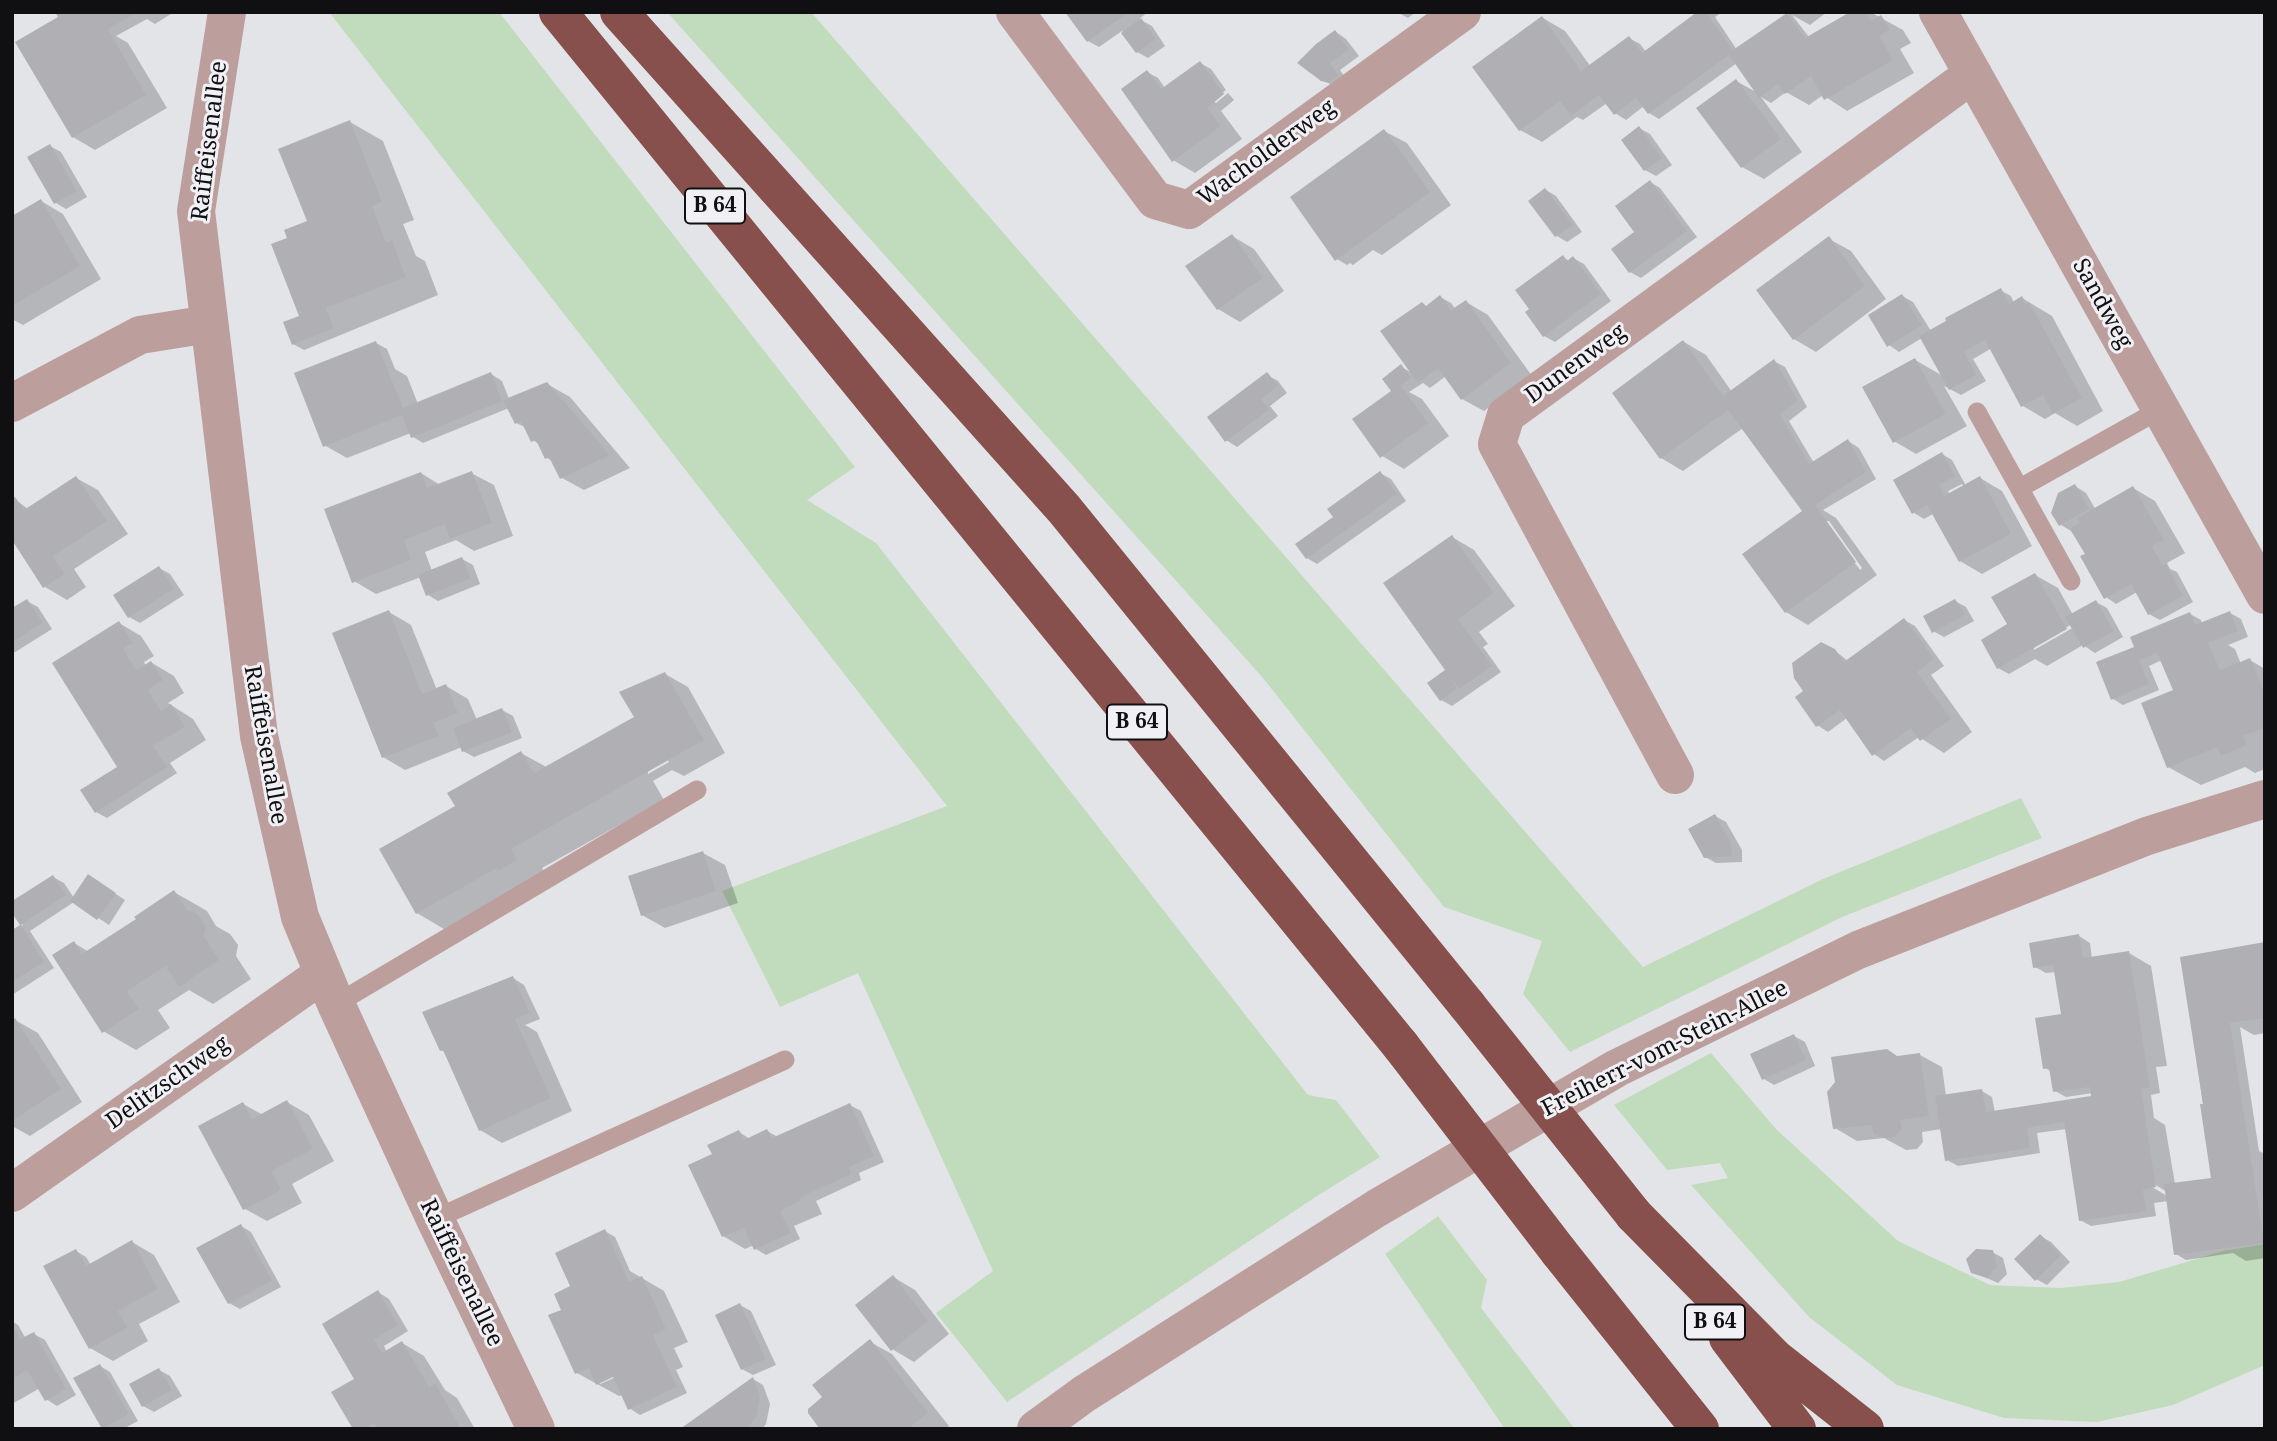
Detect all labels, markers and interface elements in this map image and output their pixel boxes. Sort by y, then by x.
street label: Raiffeisenallee [187,60,233,222]
street label: Wacholderweg [1193,94,1341,212]
road number: B 64 [685,188,745,224]
street label: Sandweg [2066,254,2138,354]
street label: Dunenweg [1520,318,1632,410]
street label: Raiffeisenallee [237,663,293,827]
road number: B 64 [1107,704,1167,740]
street label: Freiherr-vom-Stein-Allee [1537,975,1793,1123]
street label: Delitzschweg [101,1030,235,1136]
street label: Raiffeisenallee [413,1195,509,1351]
road number: B 64 [1685,1304,1745,1340]

